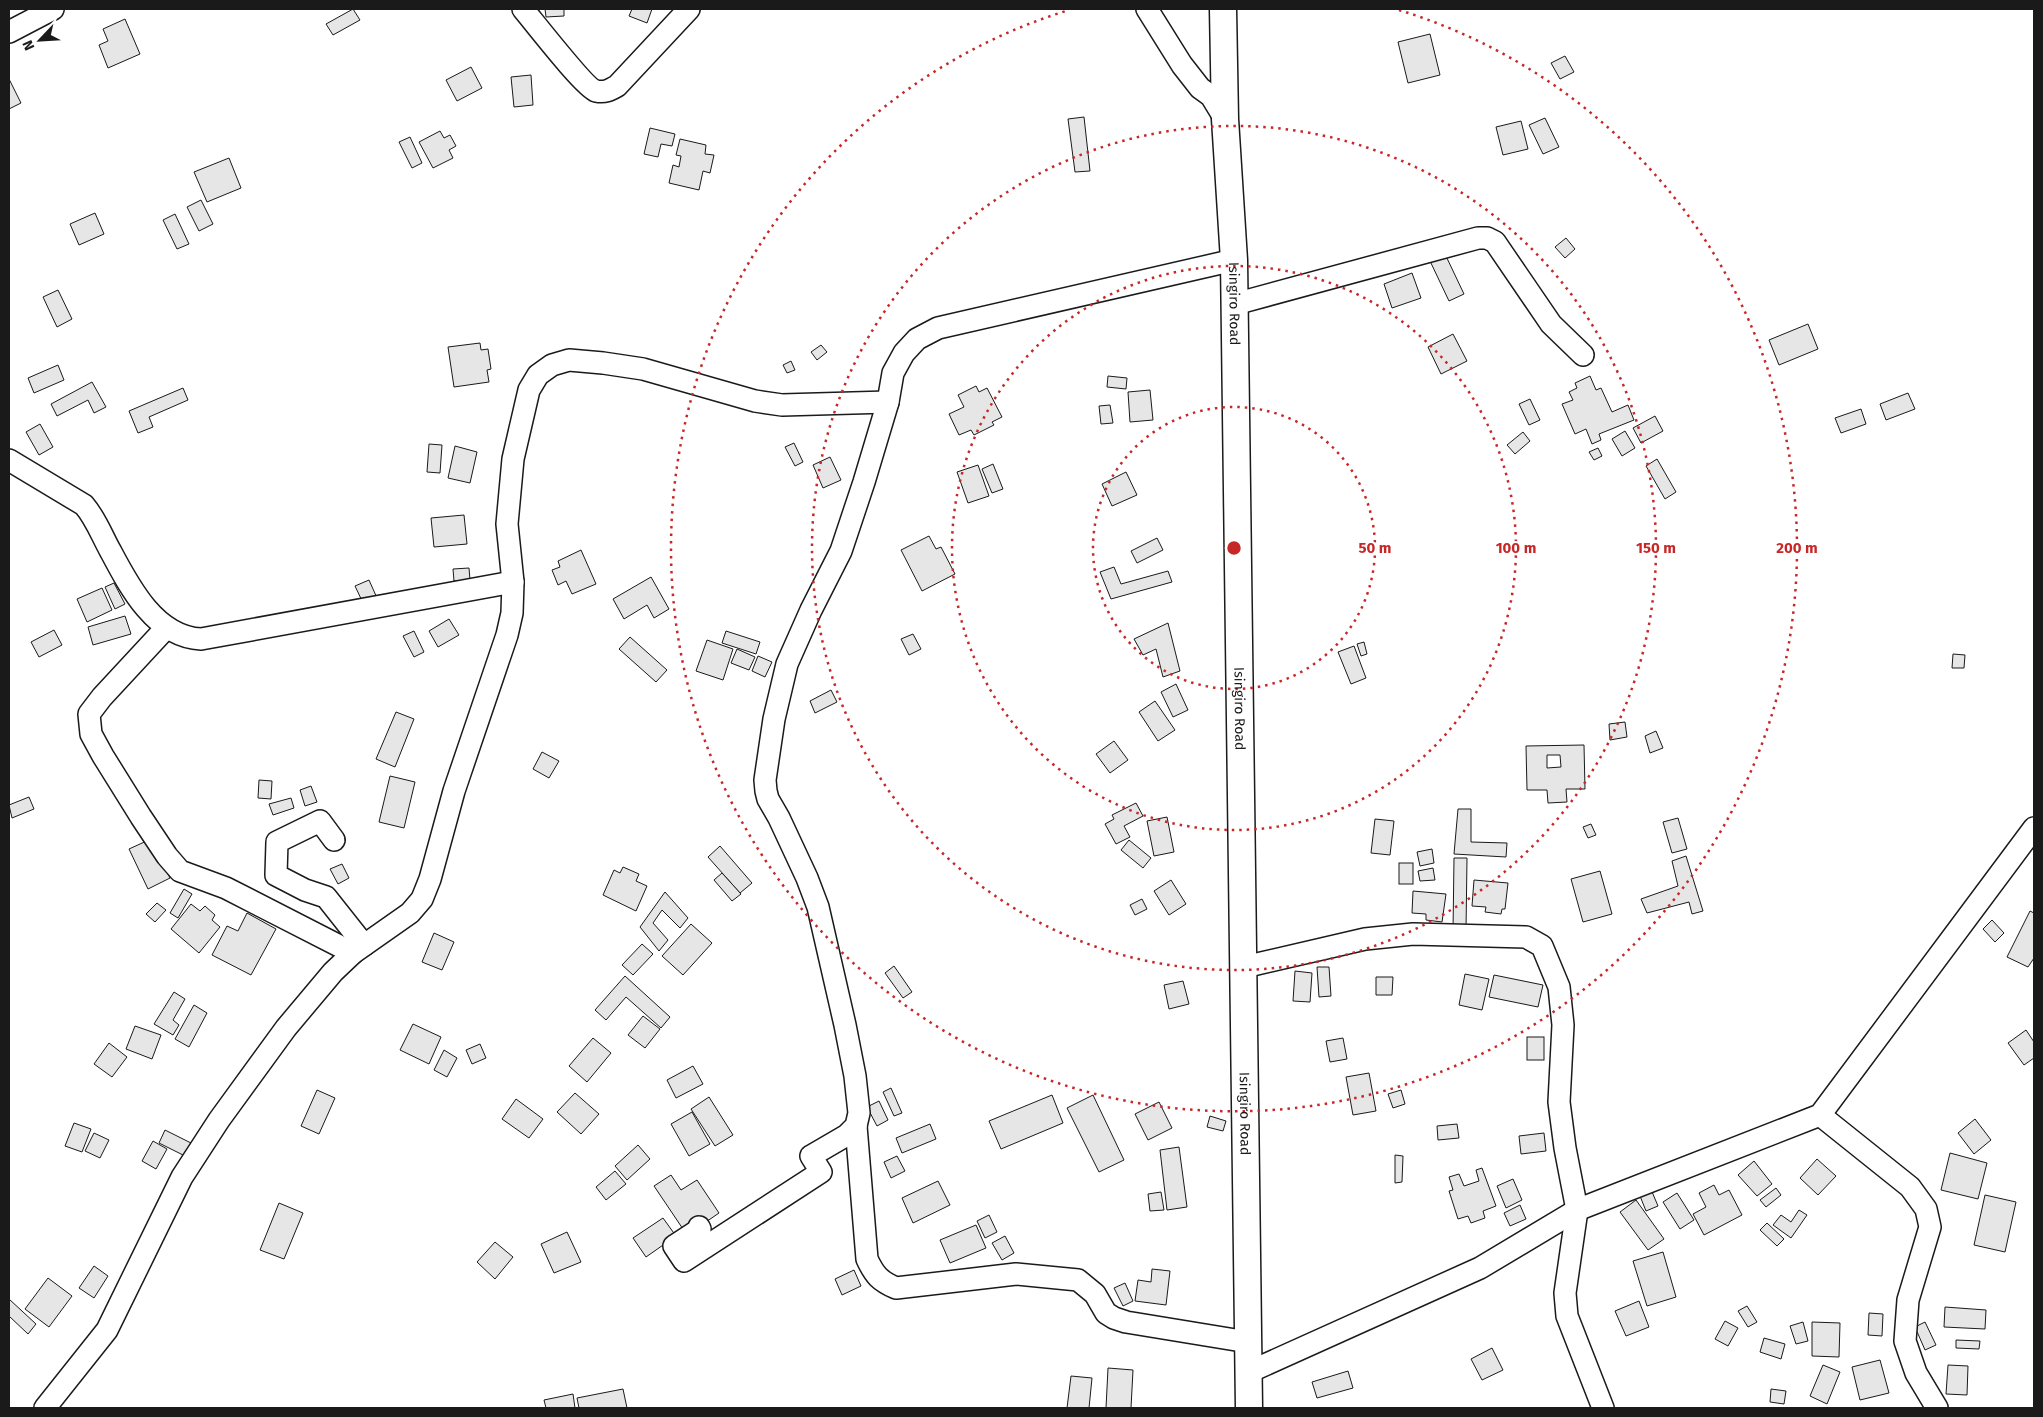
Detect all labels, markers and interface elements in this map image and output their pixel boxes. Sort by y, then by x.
north arrow [15,15,65,65]
text: N [19,37,38,53]
street label: Isingiro Road [1226,262,1244,345]
centre of rings [1225,539,1243,557]
text: 50 m [1358,539,1392,557]
text: 100 m [1496,539,1536,557]
text: 150 m [1636,539,1676,557]
text: 200 m [1776,539,1818,557]
street label: Isingiro Road [1231,667,1249,750]
street label: Isingiro Road [1236,1072,1254,1155]

